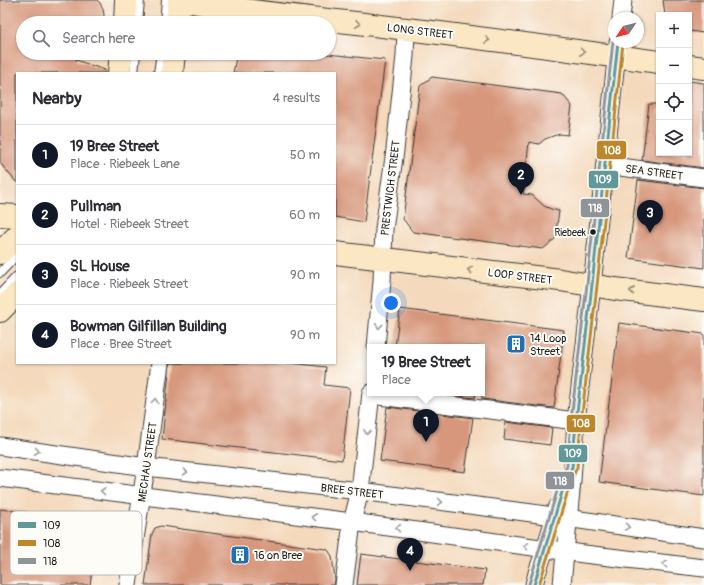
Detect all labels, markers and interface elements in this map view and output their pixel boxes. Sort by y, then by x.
north arrow [608,12,644,48]
map controls [656,12,692,156]
button: + [656,12,692,48]
search box [16,16,336,60]
one-way arrow [355,19,361,28]
street label: LONG STREET [386,21,454,42]
icon: search [30,27,52,49]
text: Search here [62,29,135,48]
one-way arrow [484,35,490,44]
one-way arrow [579,47,585,56]
button: − [656,48,692,84]
button: locate [656,84,692,120]
text: Nearby [32,88,81,109]
text: 4 results [273,90,320,106]
button: layers [656,120,692,156]
text: 19 Bree Street [70,137,159,156]
street label: PRESTWICH STREET [378,140,403,236]
line badge: 108 [596,140,627,160]
text: 108 [603,144,621,157]
text: 1 [42,147,48,163]
text: 50 m [290,147,320,163]
text: Place · Riebeek Lane [70,156,180,172]
pin: 2 [508,162,534,195]
street label: SEA STREET [624,162,684,183]
line badge: 109 [588,170,619,189]
text: 109 [594,173,612,186]
text: Pullman [70,197,121,216]
line badge: 118 [580,198,610,218]
pin: 3 [637,200,663,233]
text: 118 [588,202,603,215]
text: 2 [41,207,49,223]
text: 60 m [289,207,320,223]
text: Hotel · Riebeek Street [70,216,189,232]
place label: Riebeek [555,227,587,239]
marker: Riebeek [588,227,598,237]
text: SL House [70,257,130,276]
one-way arrow [467,265,473,274]
street label: LOOP STREET [487,266,553,287]
text: 3 [41,267,49,283]
text: 90 m [290,267,320,283]
text: Place · Riebeek Street [70,276,188,292]
one-way arrow [628,287,635,296]
your location [381,293,401,313]
text: Bowman Gilfillan Building [70,317,227,336]
one-way arrow [375,323,384,329]
text: 4 [41,327,49,343]
text: 90 m [290,327,320,343]
place label: 14 Loop Street [530,332,566,358]
building icon: 14 Loop Street [505,333,527,355]
text: Place · Bree Street [70,336,172,352]
popup [367,344,485,396]
text: 19 Bree Street [381,353,471,372]
text: Place [381,372,411,388]
one-way arrow [150,398,159,404]
pin: 1 [413,409,439,442]
line badge: 108 [566,414,596,433]
text: 108 [572,417,590,430]
street label: MECHAU STREET [135,421,160,503]
one-way arrow [363,429,372,435]
line badge: 109 [558,444,588,463]
one-way arrow [34,446,40,455]
text: 109 [564,447,582,460]
one-way arrow [182,467,188,476]
line badge: 118 [545,471,575,490]
text: 118 [553,475,568,488]
street label: BREE STREET [320,481,384,502]
one-way arrow [100,487,106,496]
one-way arrow [437,497,443,506]
legend [10,511,142,575]
one-way arrow [311,513,317,522]
text: 109 [43,519,61,532]
one-way arrow [624,522,630,531]
one-way arrow [394,524,401,533]
text: 108 [43,537,61,550]
pin: 4 [397,538,423,571]
one-way arrow [523,542,529,551]
building icon: 16 on Bree [229,544,251,566]
place label: 16 on Bree [254,549,303,562]
text: 118 [43,555,58,568]
one-way arrow [662,560,668,569]

